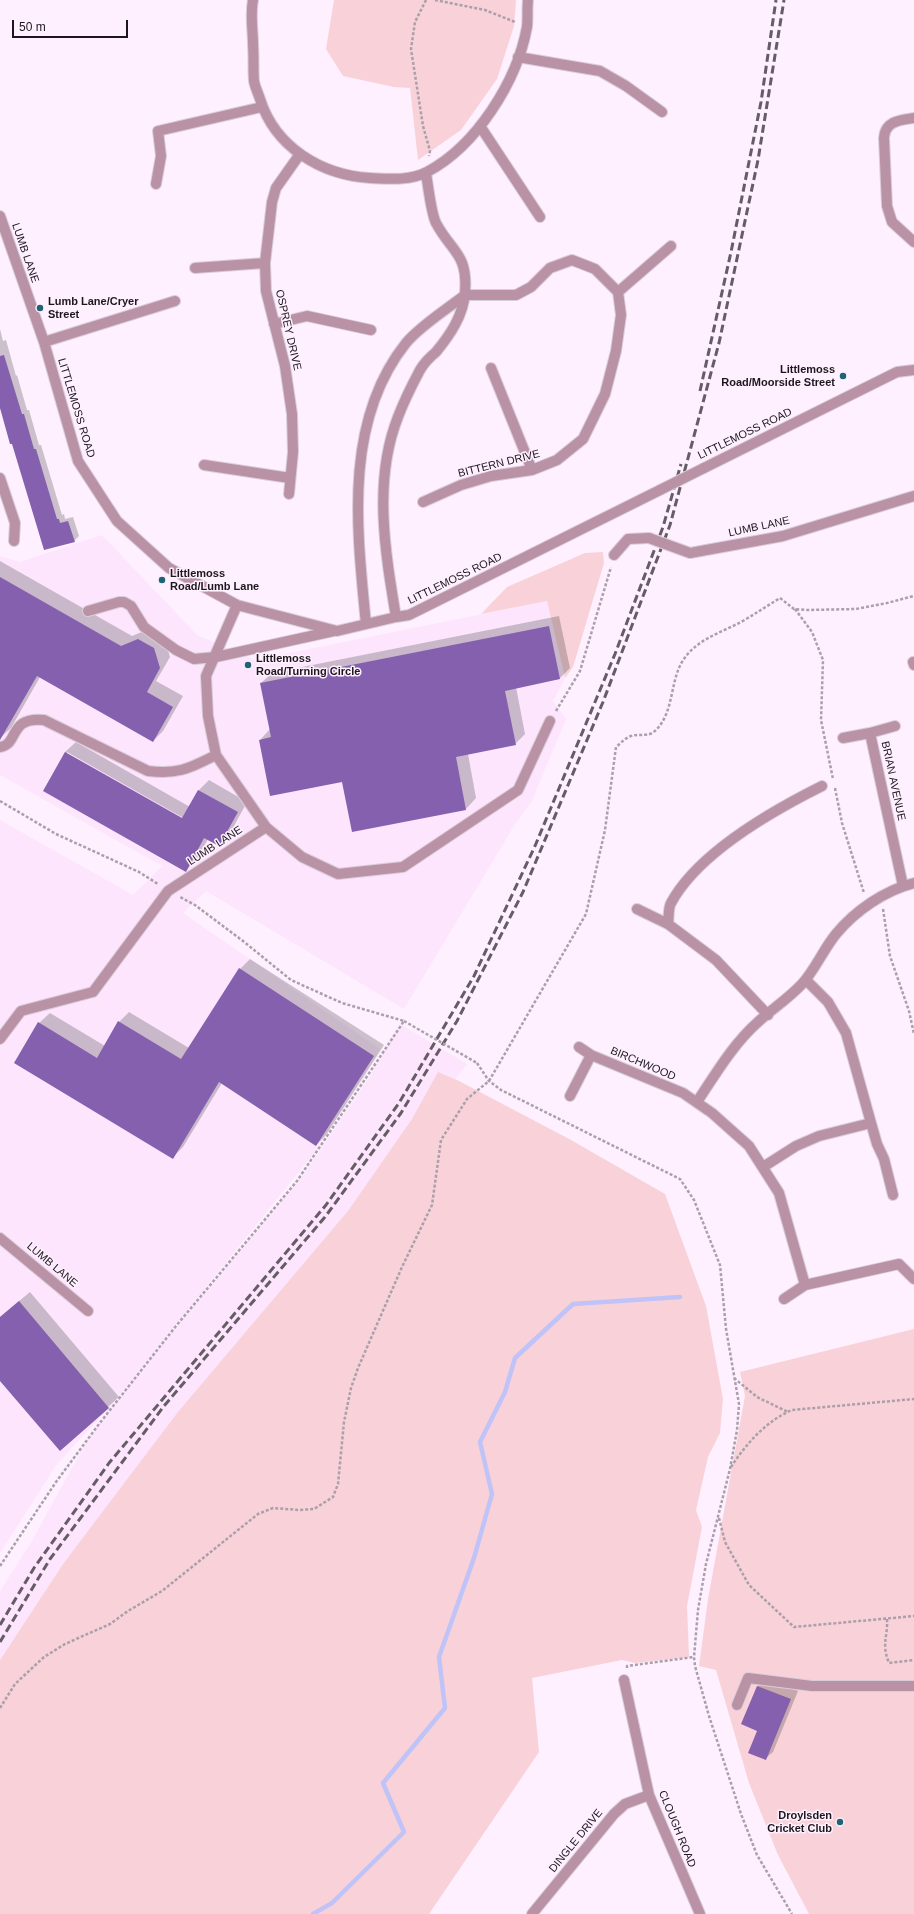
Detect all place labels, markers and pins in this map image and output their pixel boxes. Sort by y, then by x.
place label: Lumb Lane/Cryer Street [48,295,138,321]
marker: Lumb Lane/Cryer Street [35,303,45,313]
place label: Littlemoss Road/Moorside Street [721,363,835,389]
marker: Littlemoss Road/Moorside Street [838,371,848,381]
place label: Littlemoss Road/Lumb Lane [170,567,259,593]
marker: Littlemoss Road/Lumb Lane [157,575,167,585]
place label: Littlemoss Road/Turning Circle [256,652,360,678]
marker: Littlemoss Road/Turning Circle [243,660,253,670]
place label: Droylsden Cricket Club [767,1809,832,1835]
marker: Droylsden Cricket Club [835,1817,845,1827]

